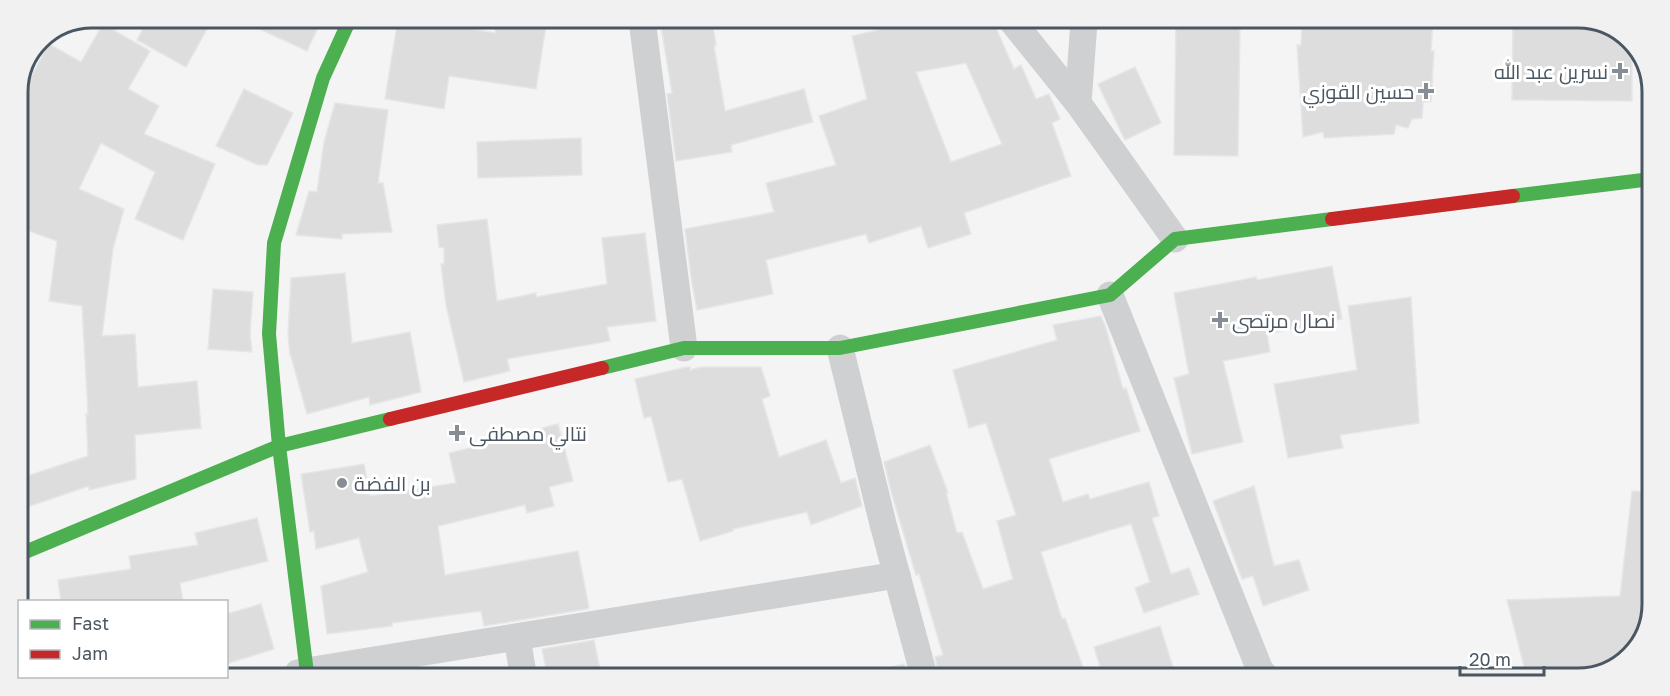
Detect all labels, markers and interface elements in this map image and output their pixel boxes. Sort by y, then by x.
place label: نسرين عبد الله [1494,59,1608,85]
marker: نسرين عبد الله [1613,64,1627,78]
place label: حسين القوزي [1302,79,1414,108]
marker: حسين القوزي [1419,84,1433,98]
place label: نصال مرتصى [1232,308,1335,334]
marker: نصال مرتصى [1213,313,1227,327]
place label: نتالي مصطفى [469,421,587,450]
marker: نتالي مصطفى [450,426,464,440]
place label: بن الفضة [354,471,431,497]
marker: بن الفضة [335,476,349,490]
legend [18,600,228,678]
text: Fast [72,612,109,634]
scale bar [1460,639,1544,677]
text: Jam [72,642,108,664]
text: 20 m [1469,648,1511,670]

